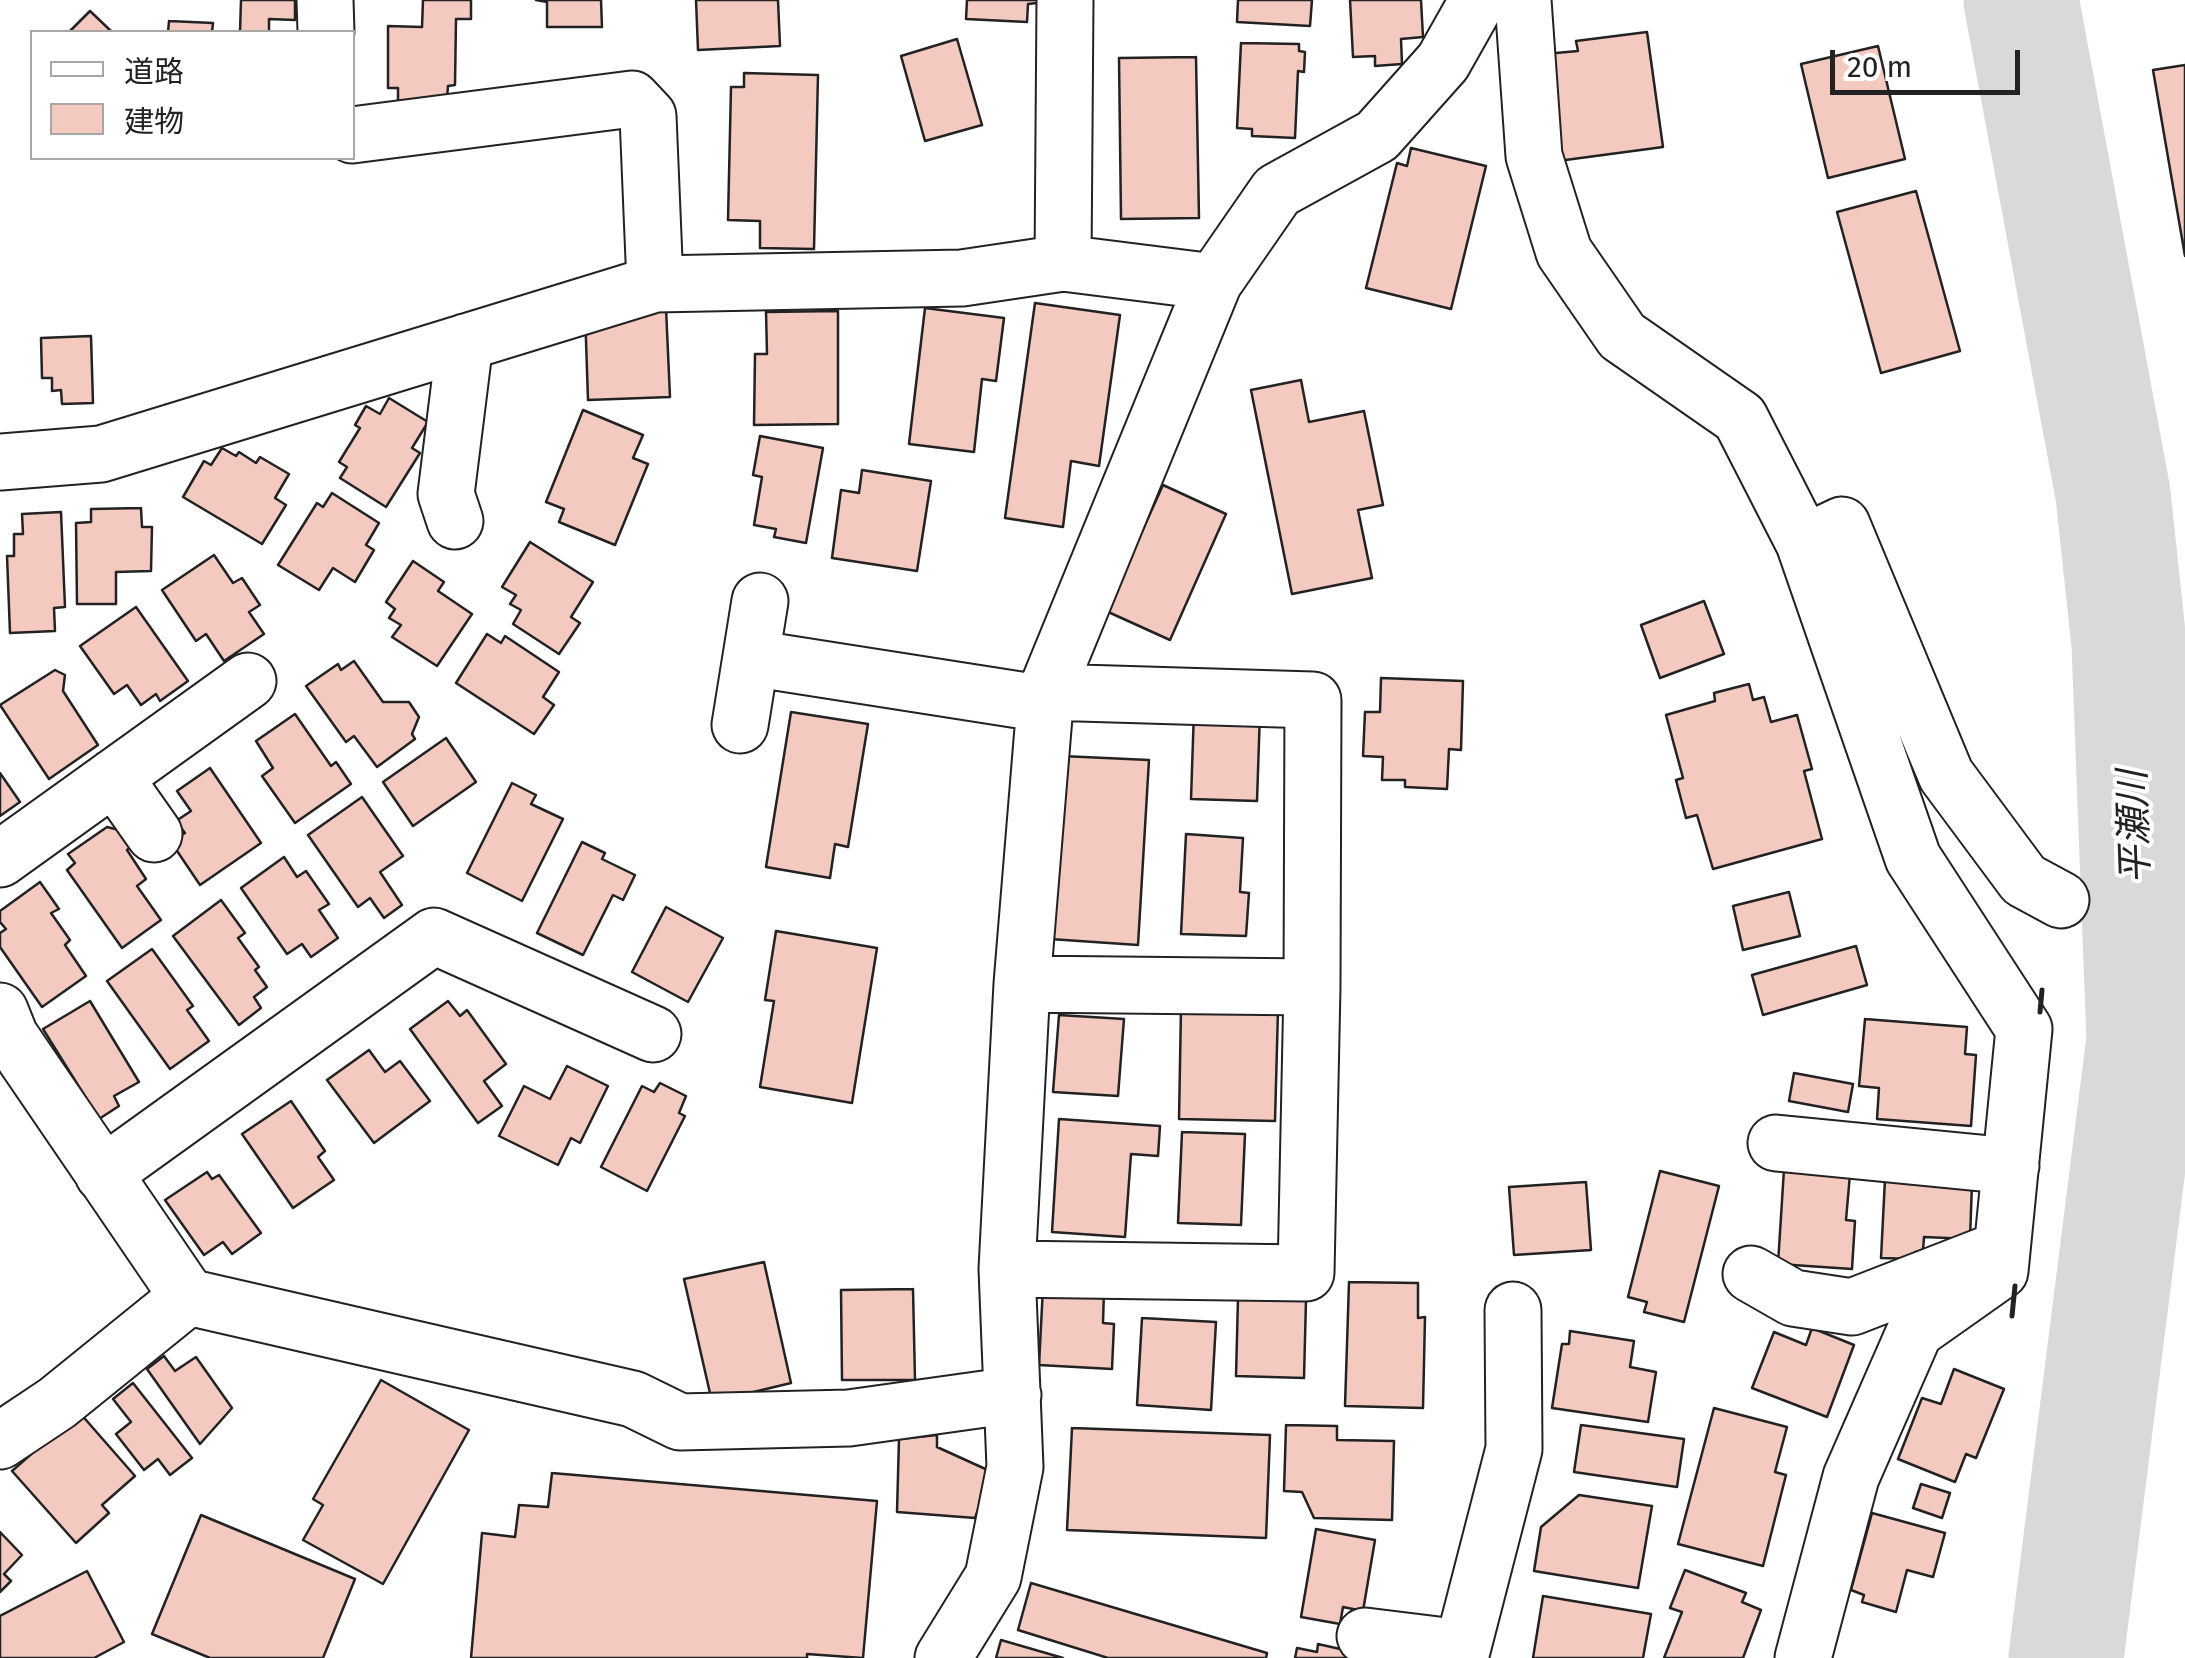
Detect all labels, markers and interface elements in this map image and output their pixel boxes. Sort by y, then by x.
legend [30,30,355,160]
scale bar [1835,30,2025,92]
text: 20 m [1847,49,1912,85]
text: 道路 [124,54,184,90]
text: 建物 [124,104,184,140]
water label: 平瀬川 [2111,769,2161,885]

